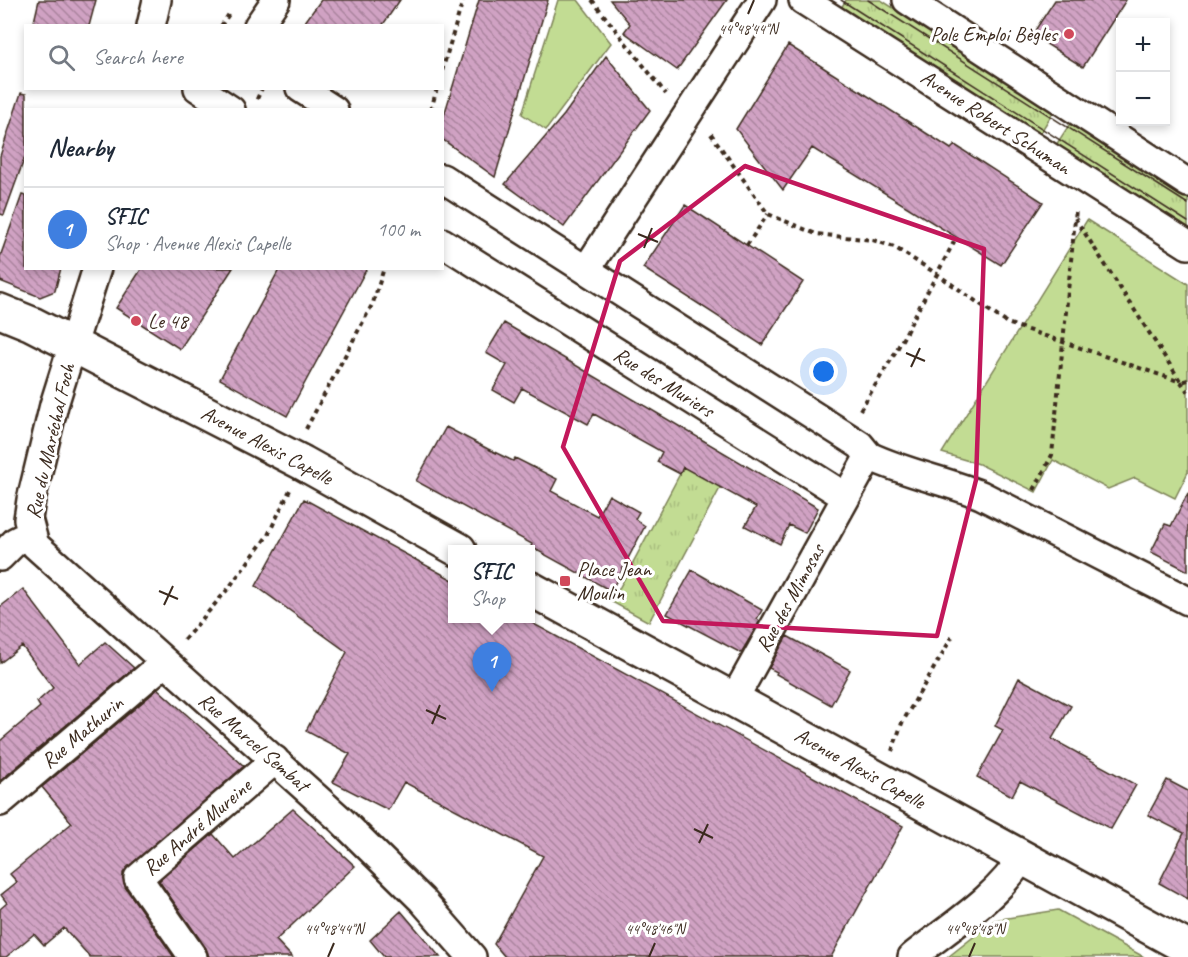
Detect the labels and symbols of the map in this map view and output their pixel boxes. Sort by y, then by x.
text: 44°48'44"N [718,20,781,39]
place label: Pole Emploi Bègles [930,21,1059,47]
marker: Pole Emploi Bègles [1062,27,1076,41]
street label: Avenue Robert Schuman [916,64,1077,181]
place label: Le 48 [148,308,190,334]
marker: Le 48 [129,314,143,328]
street label: Rue des Muriers [609,341,721,424]
your location [809,357,838,386]
street label: Rue du Maréchal Foch [20,359,81,521]
street label: Avenue Alexis Capelle [197,399,338,491]
street label: Rue des Mimosas [750,538,831,656]
place label: Place Jean Moulin [577,556,652,606]
marker: Place Jean Moulin [558,574,572,588]
pin: 1 [472,642,512,692]
street label: Rue Marcel Sembat [193,687,317,799]
street label: Rue Mathurin [36,690,129,774]
street label: Avenue Alexis Capelle [790,721,931,815]
street label: Rue André Mureine [137,771,258,881]
text: 44°48'44"N [304,920,367,939]
text: 44°48'46"N [625,920,688,939]
text: 44°48'48"N [945,920,1008,939]

